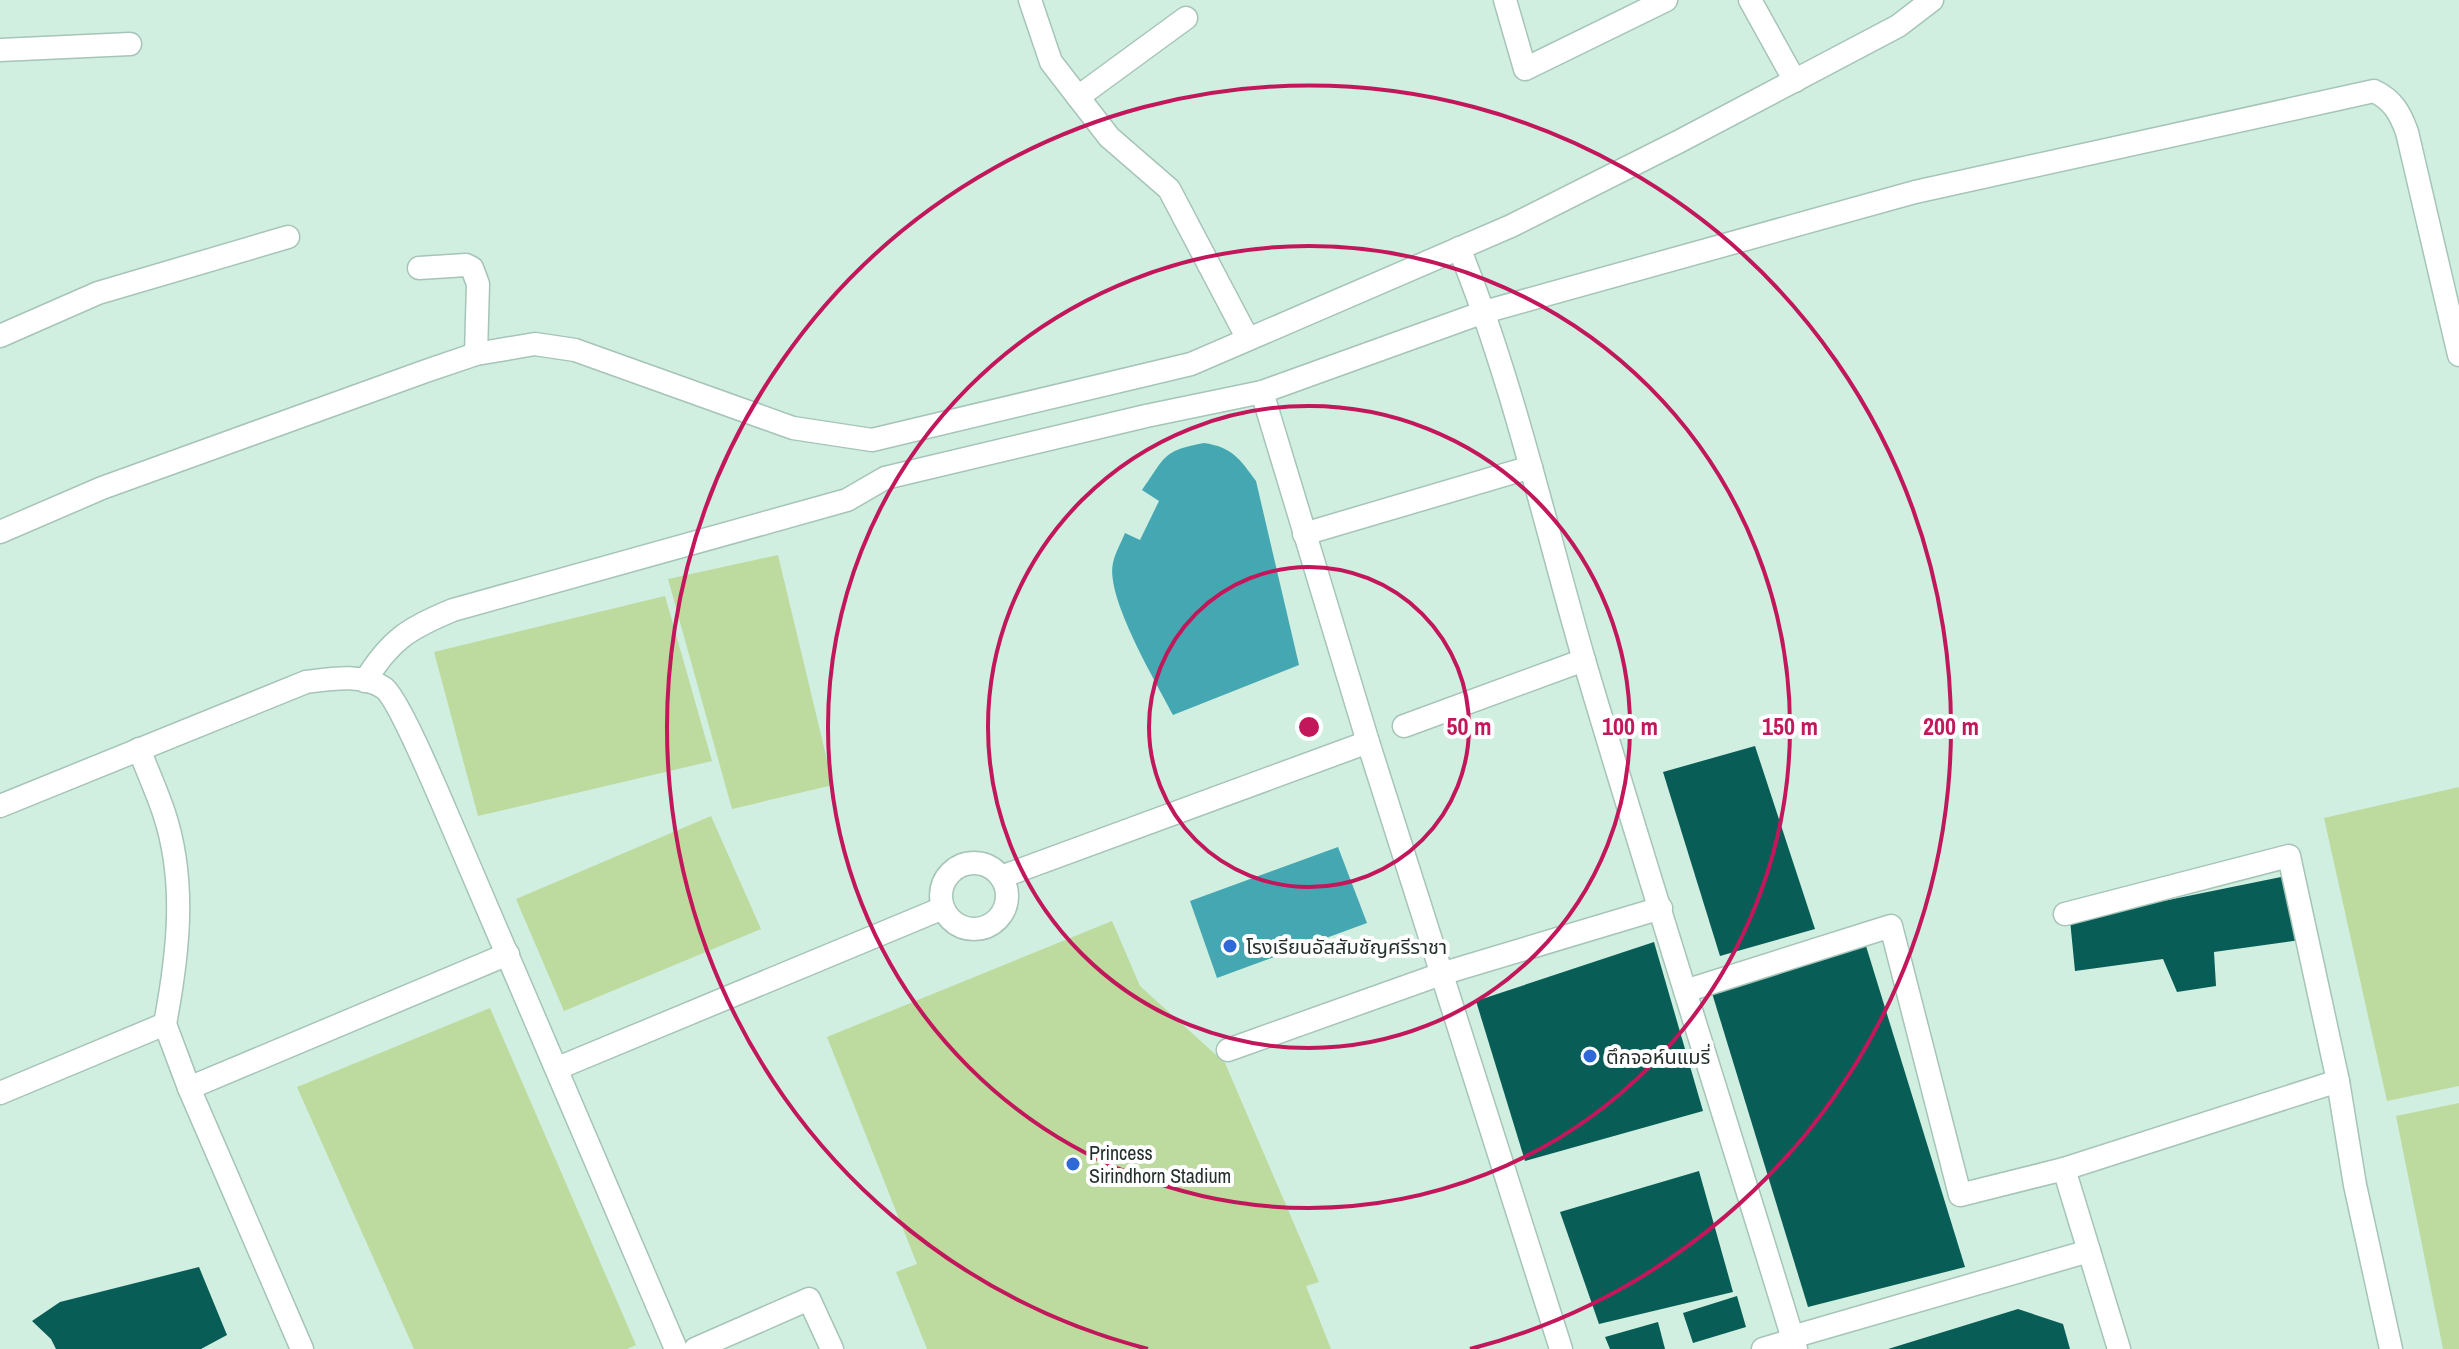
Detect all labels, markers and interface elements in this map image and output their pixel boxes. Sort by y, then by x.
text: 50 m [1447,710,1491,742]
text: 100 m [1602,710,1658,742]
text: 150 m [1762,710,1818,742]
text: 200 m [1923,710,1979,742]
centre of rings [1295,713,1323,741]
place label: โรงเรียนอัสสัมชัญศรีราชา [1246,933,1447,960]
marker: โรงเรียนอัสสัมชัญศรีราชา [1221,937,1239,955]
place label: ตึกจอห์นแมรี่ [1606,1043,1710,1070]
marker: ตึกจอห์นแมรี่ [1581,1047,1599,1065]
place label: Princess Sirindhorn Stadium [1089,1139,1231,1189]
marker: Princess Sirindhorn Stadium [1064,1155,1082,1173]

